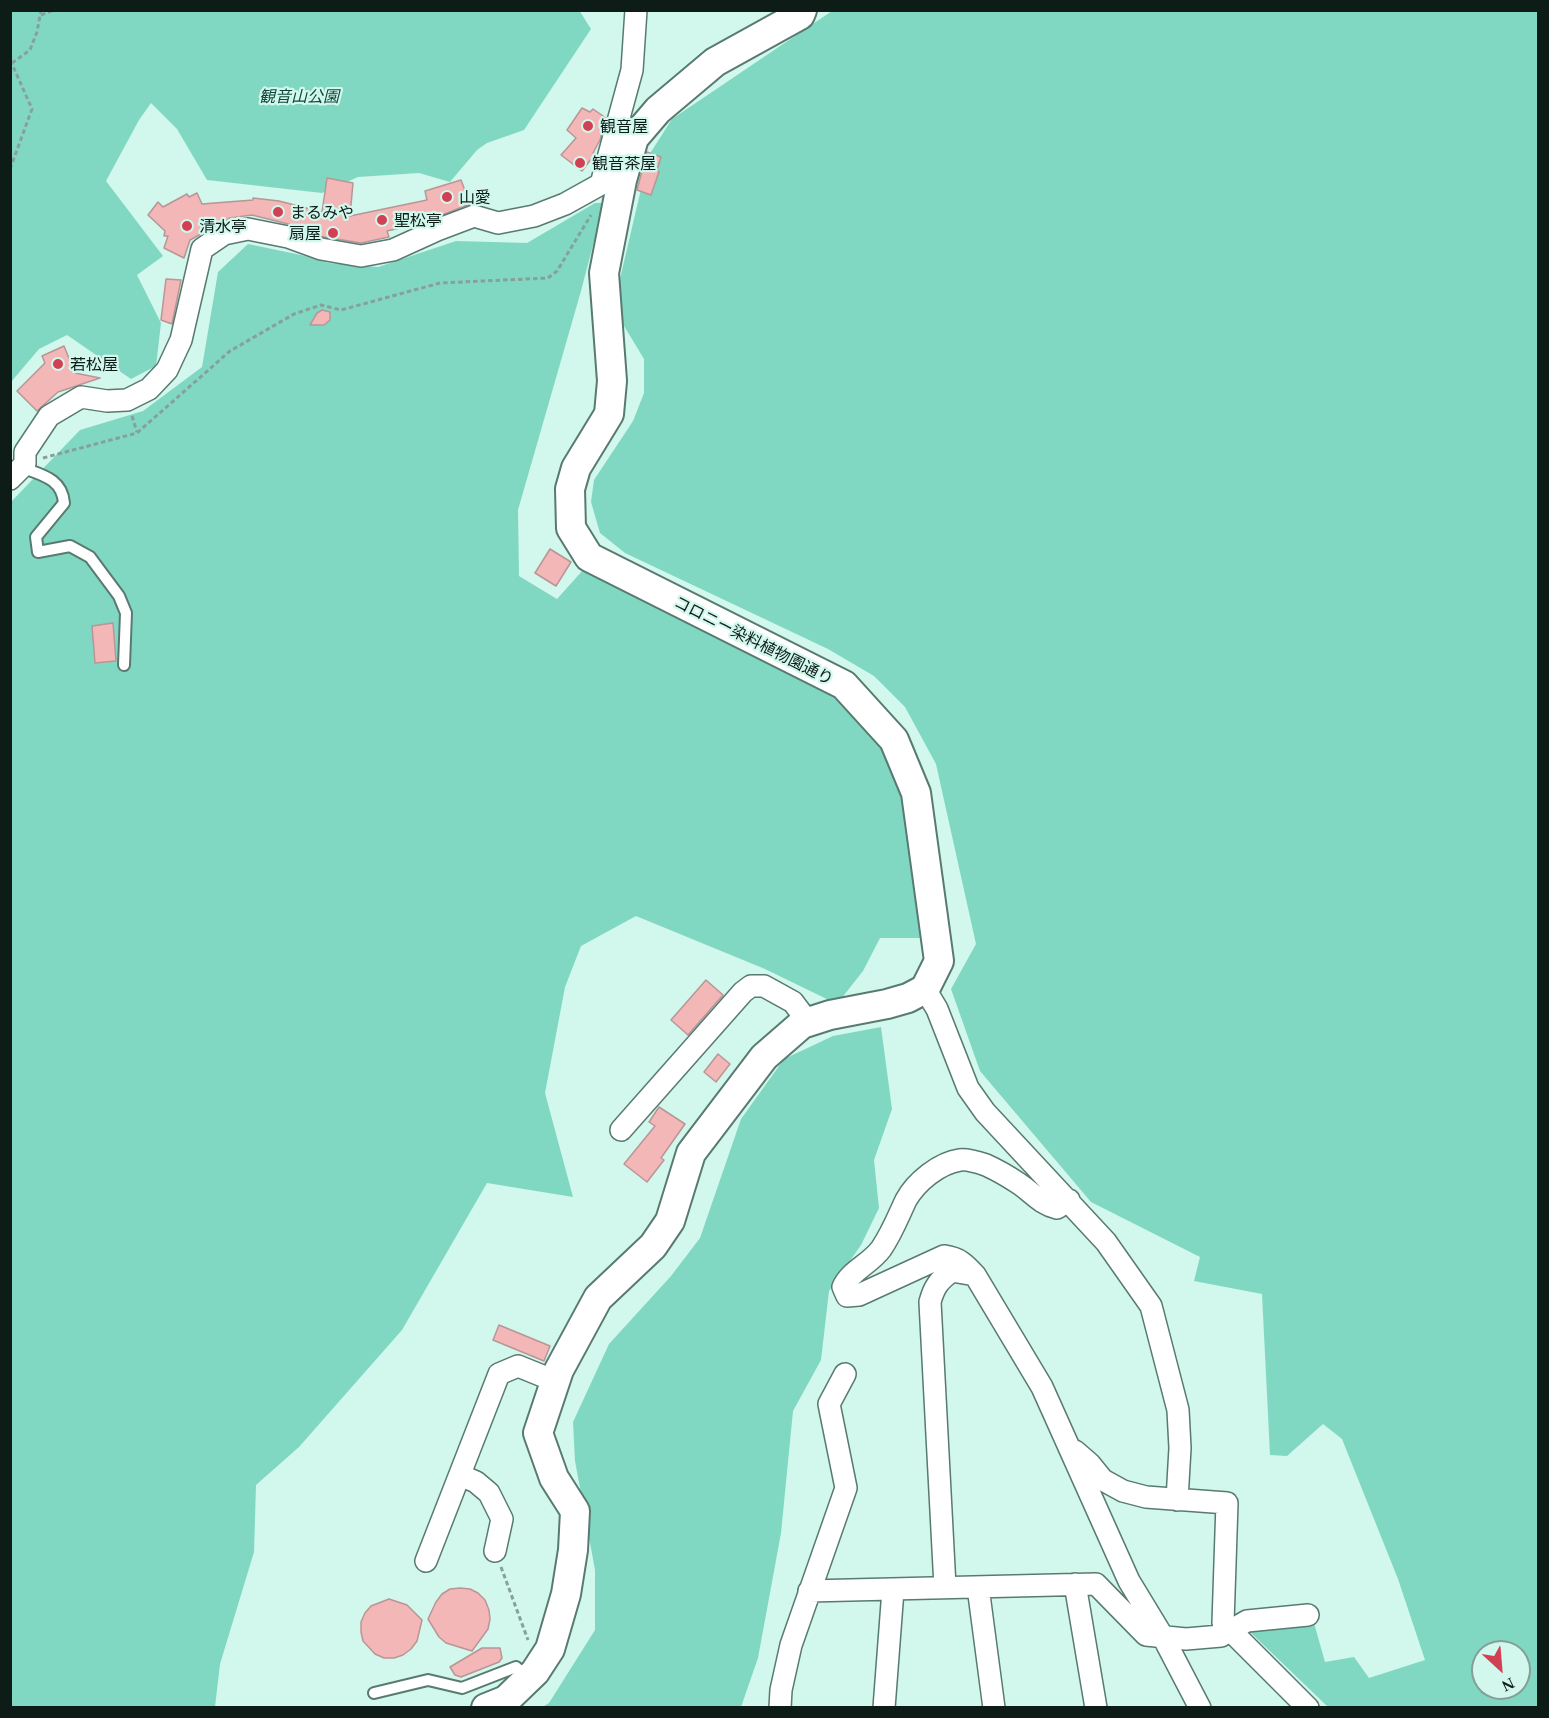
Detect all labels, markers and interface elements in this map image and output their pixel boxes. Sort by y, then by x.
park label: 観音山公園 [259,86,339,106]
place label: 観音屋 [600,116,648,136]
marker: 観音屋 [581,119,595,133]
place label: 観音茶屋 [592,153,656,173]
marker: 観音茶屋 [573,156,587,170]
place label: 山愛 [459,187,491,207]
marker: 山愛 [440,190,454,204]
place label: まるみや [290,202,354,222]
marker: まるみや [271,205,285,219]
place label: 聖松亭 [394,210,442,230]
marker: 聖松亭 [375,213,389,227]
place label: 清水亭 [199,216,247,236]
marker: 清水亭 [180,219,194,233]
place label: 扇屋 [289,223,321,243]
marker: 扇屋 [326,226,340,240]
place label: 若松屋 [70,354,118,374]
marker: 若松屋 [51,357,65,371]
street label: コロニー染料植物園通り [671,591,837,689]
north arrow [1471,1640,1531,1700]
text: N [1499,1675,1517,1695]

